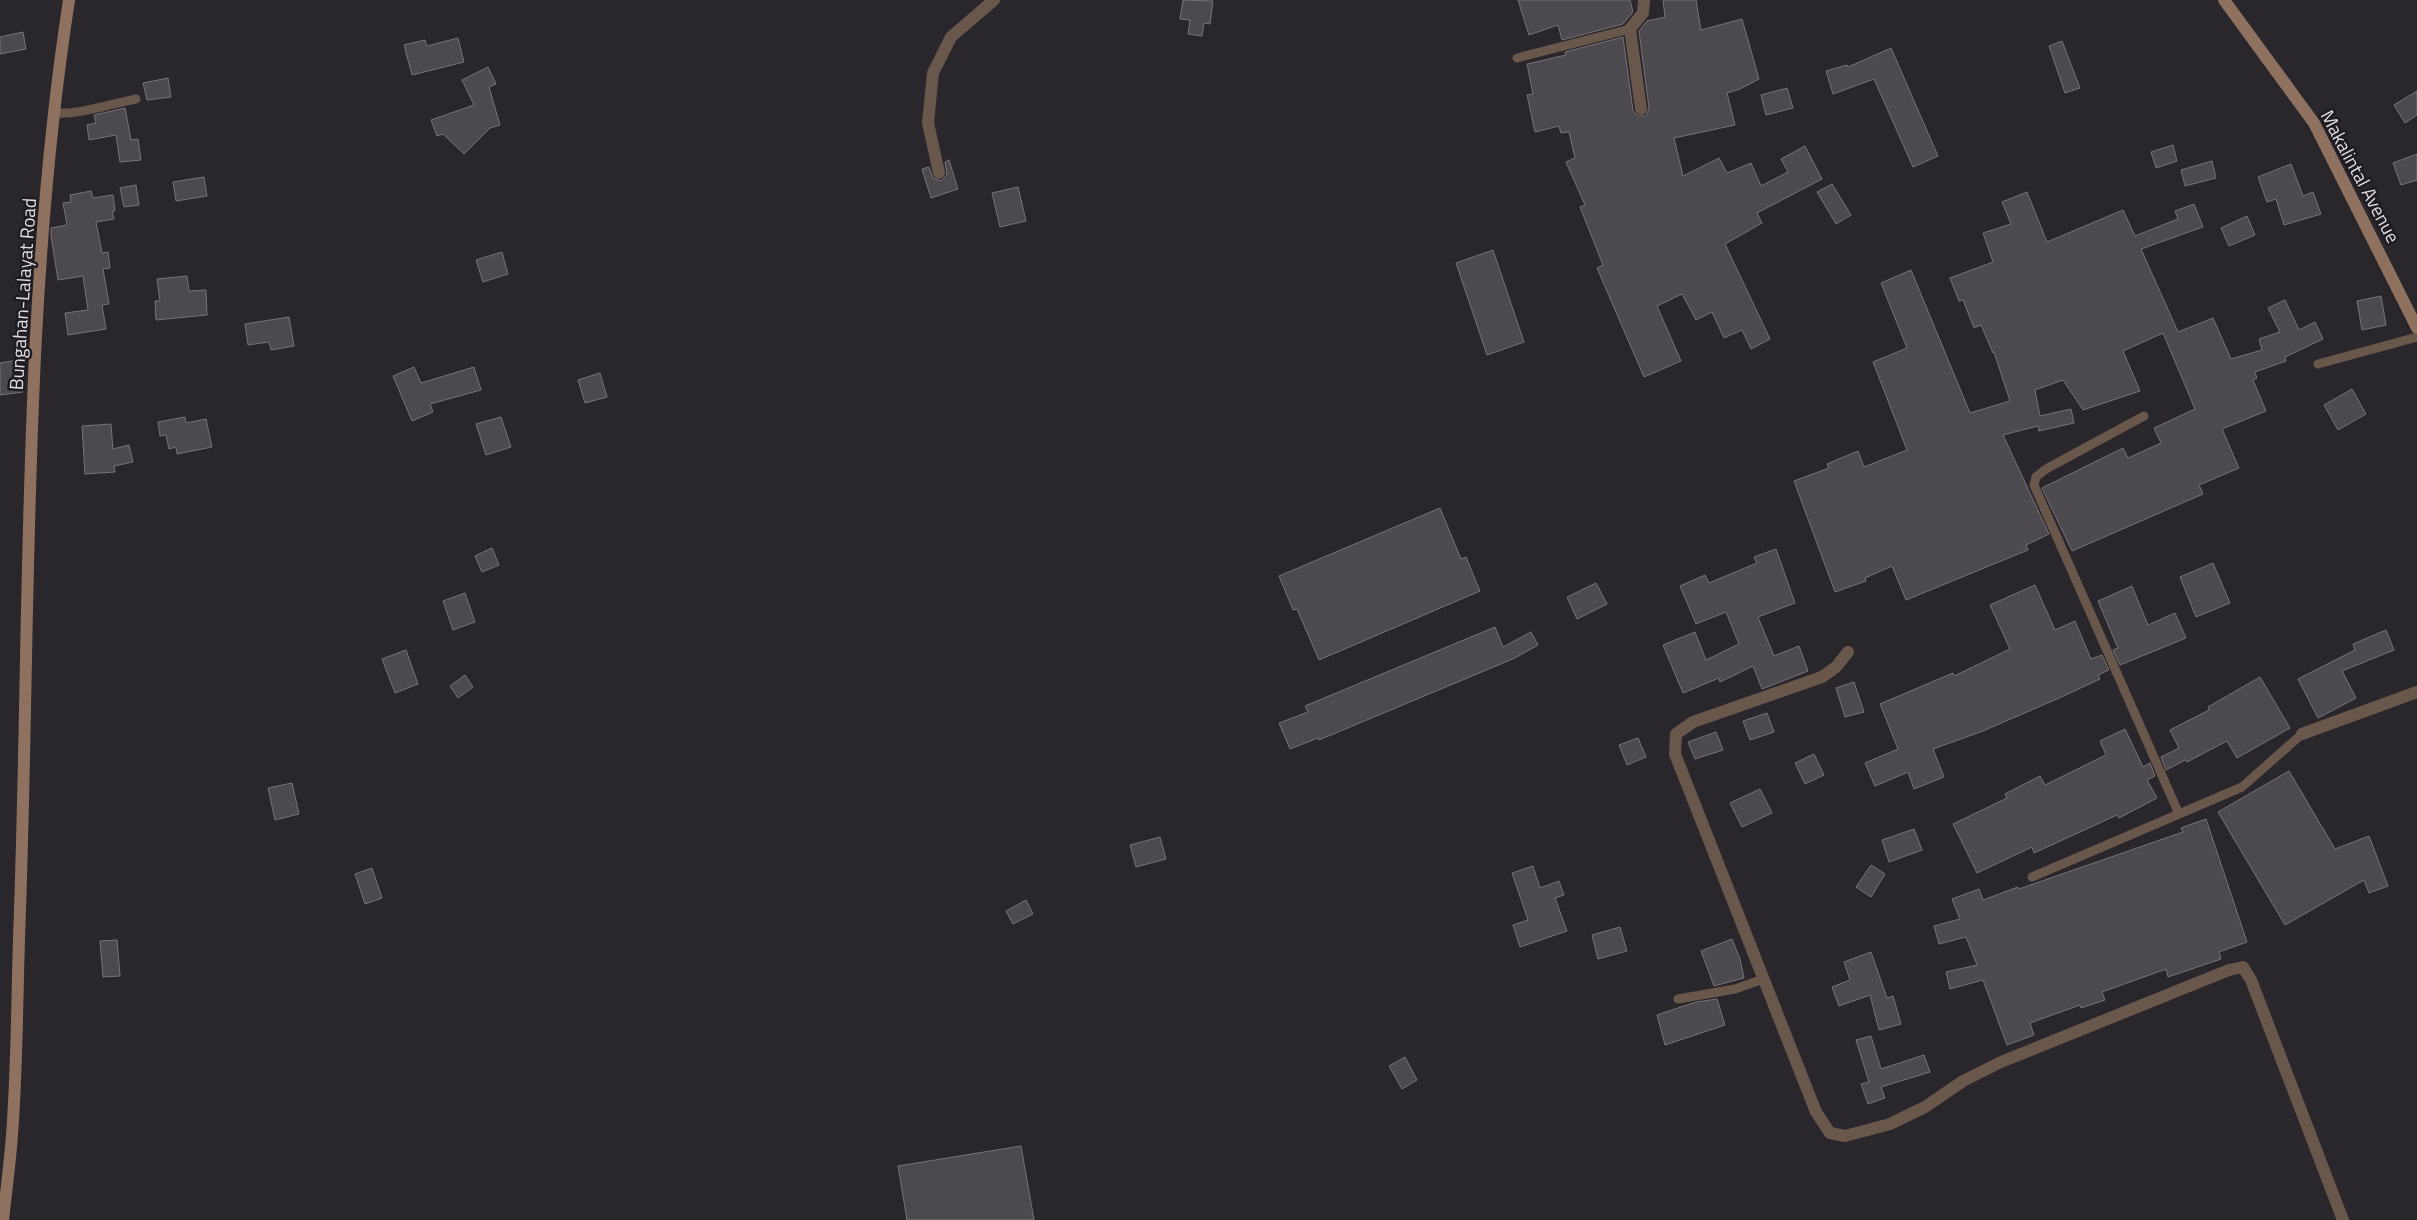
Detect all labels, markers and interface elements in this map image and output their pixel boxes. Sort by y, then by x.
street label: Makalintal Avenue [2314,104,2408,248]
street label: Bungahan-Lalayat Road [1,197,43,391]

